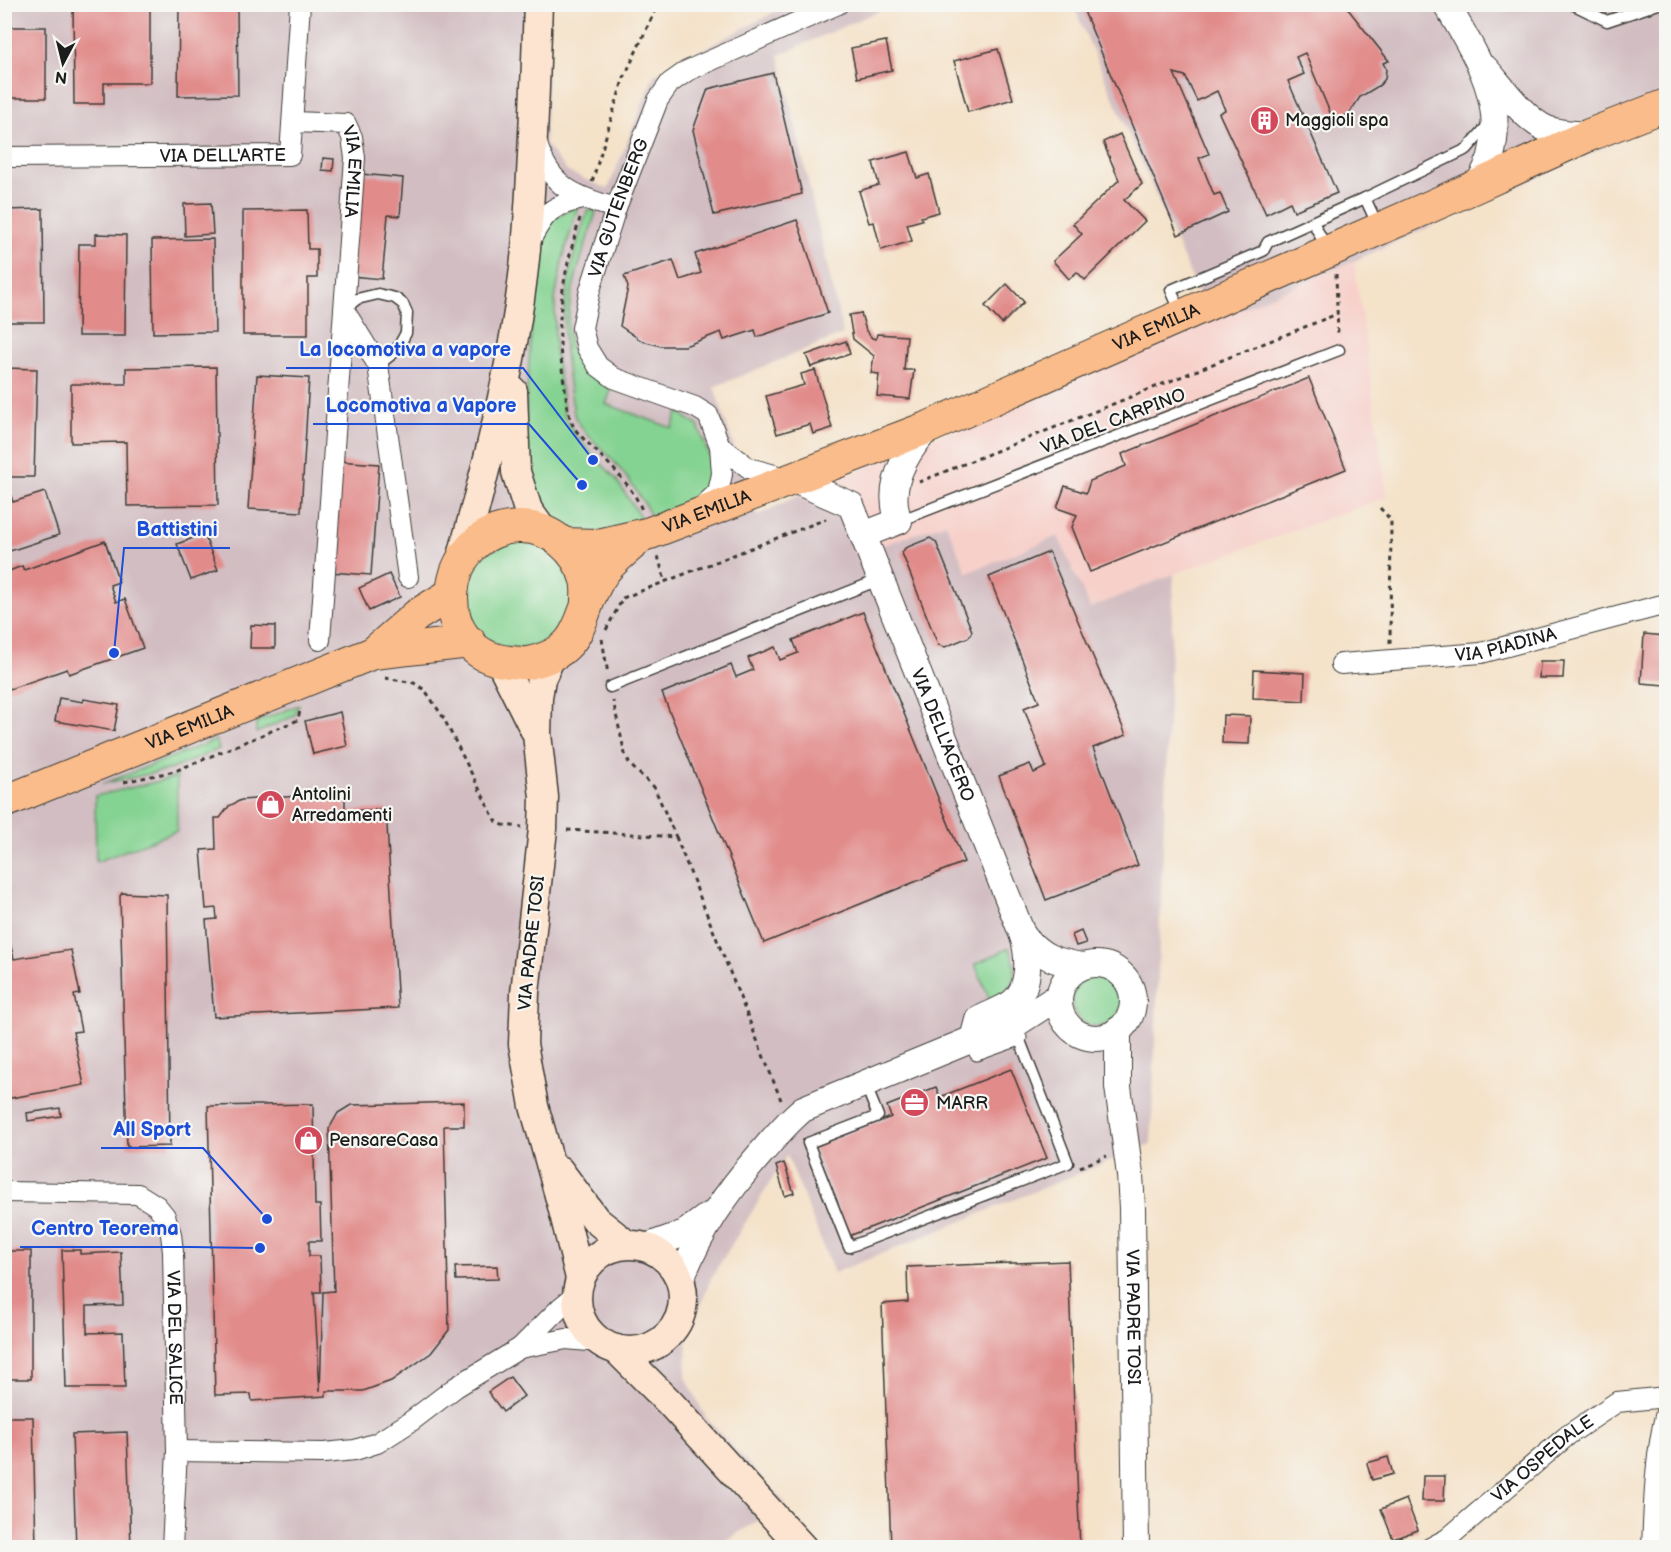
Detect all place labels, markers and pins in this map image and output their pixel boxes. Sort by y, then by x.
building icon: Maggioli spa [1248,104,1280,136]
place label: Maggioli spa [1285,110,1389,131]
callout: La locomotiva a vapore [286,330,523,368]
callout: Locomotiva a Vapore [313,386,529,424]
callout: Battistini [124,510,230,548]
place label: Antolini Arredamenti [292,784,392,826]
shop icon: Antolini Arredamenti [255,788,287,820]
office icon: MARR [899,1087,931,1119]
place label: MARR [936,1093,988,1114]
callout: All Sport [101,1110,203,1148]
shop icon: PensareCasa [292,1124,324,1156]
place label: PensareCasa [329,1130,438,1151]
callout: Centro Teorema [20,1209,191,1247]

